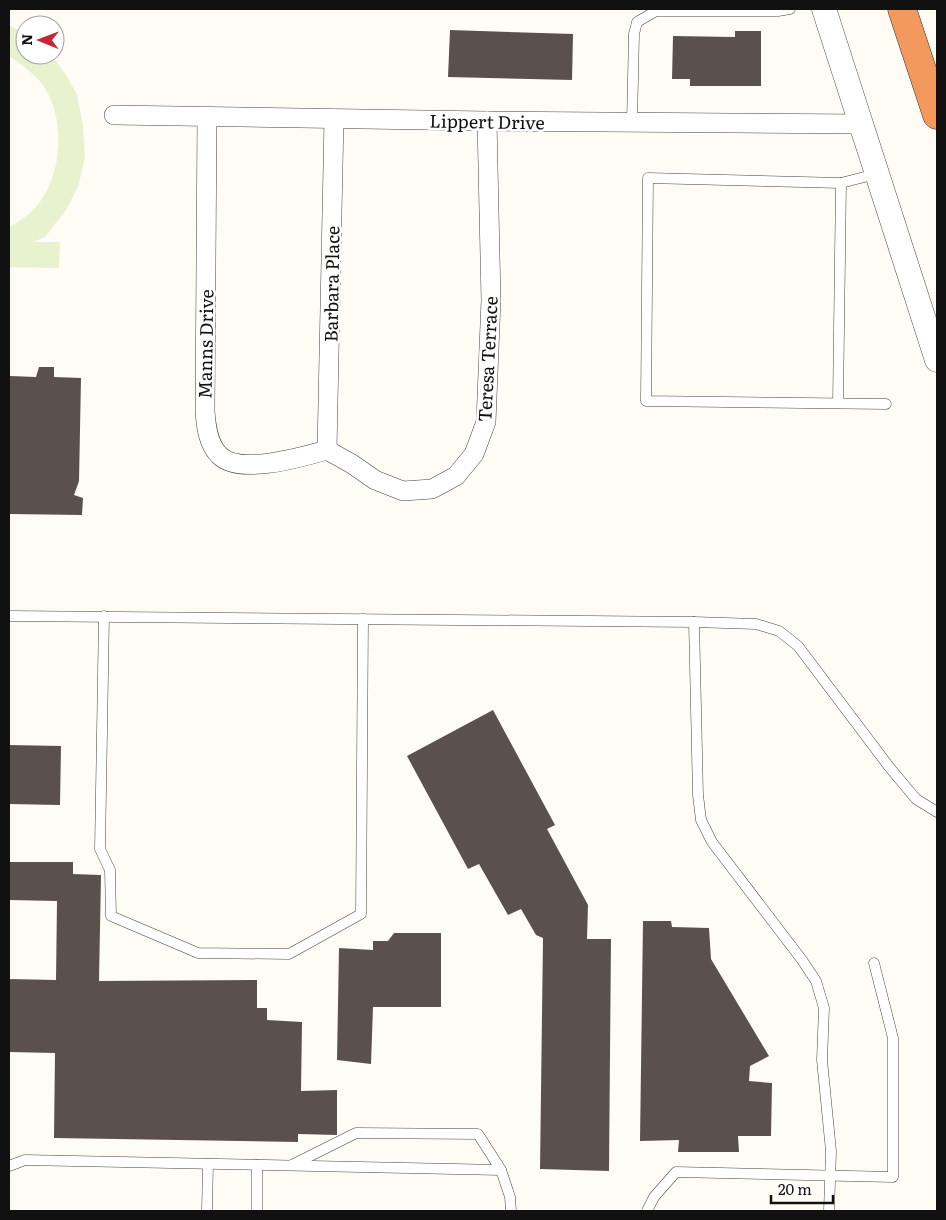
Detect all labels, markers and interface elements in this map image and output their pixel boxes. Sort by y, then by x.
north arrow [15,15,65,65]
text: N [16,33,36,46]
street label: Lippert Drive [429,106,545,136]
street label: Barbara Place [316,226,346,342]
street label: Manns Drive [191,289,219,399]
street label: Teresa Terrace [470,295,504,423]
scale bar [771,1172,834,1204]
text: 20 m [778,1177,812,1200]

